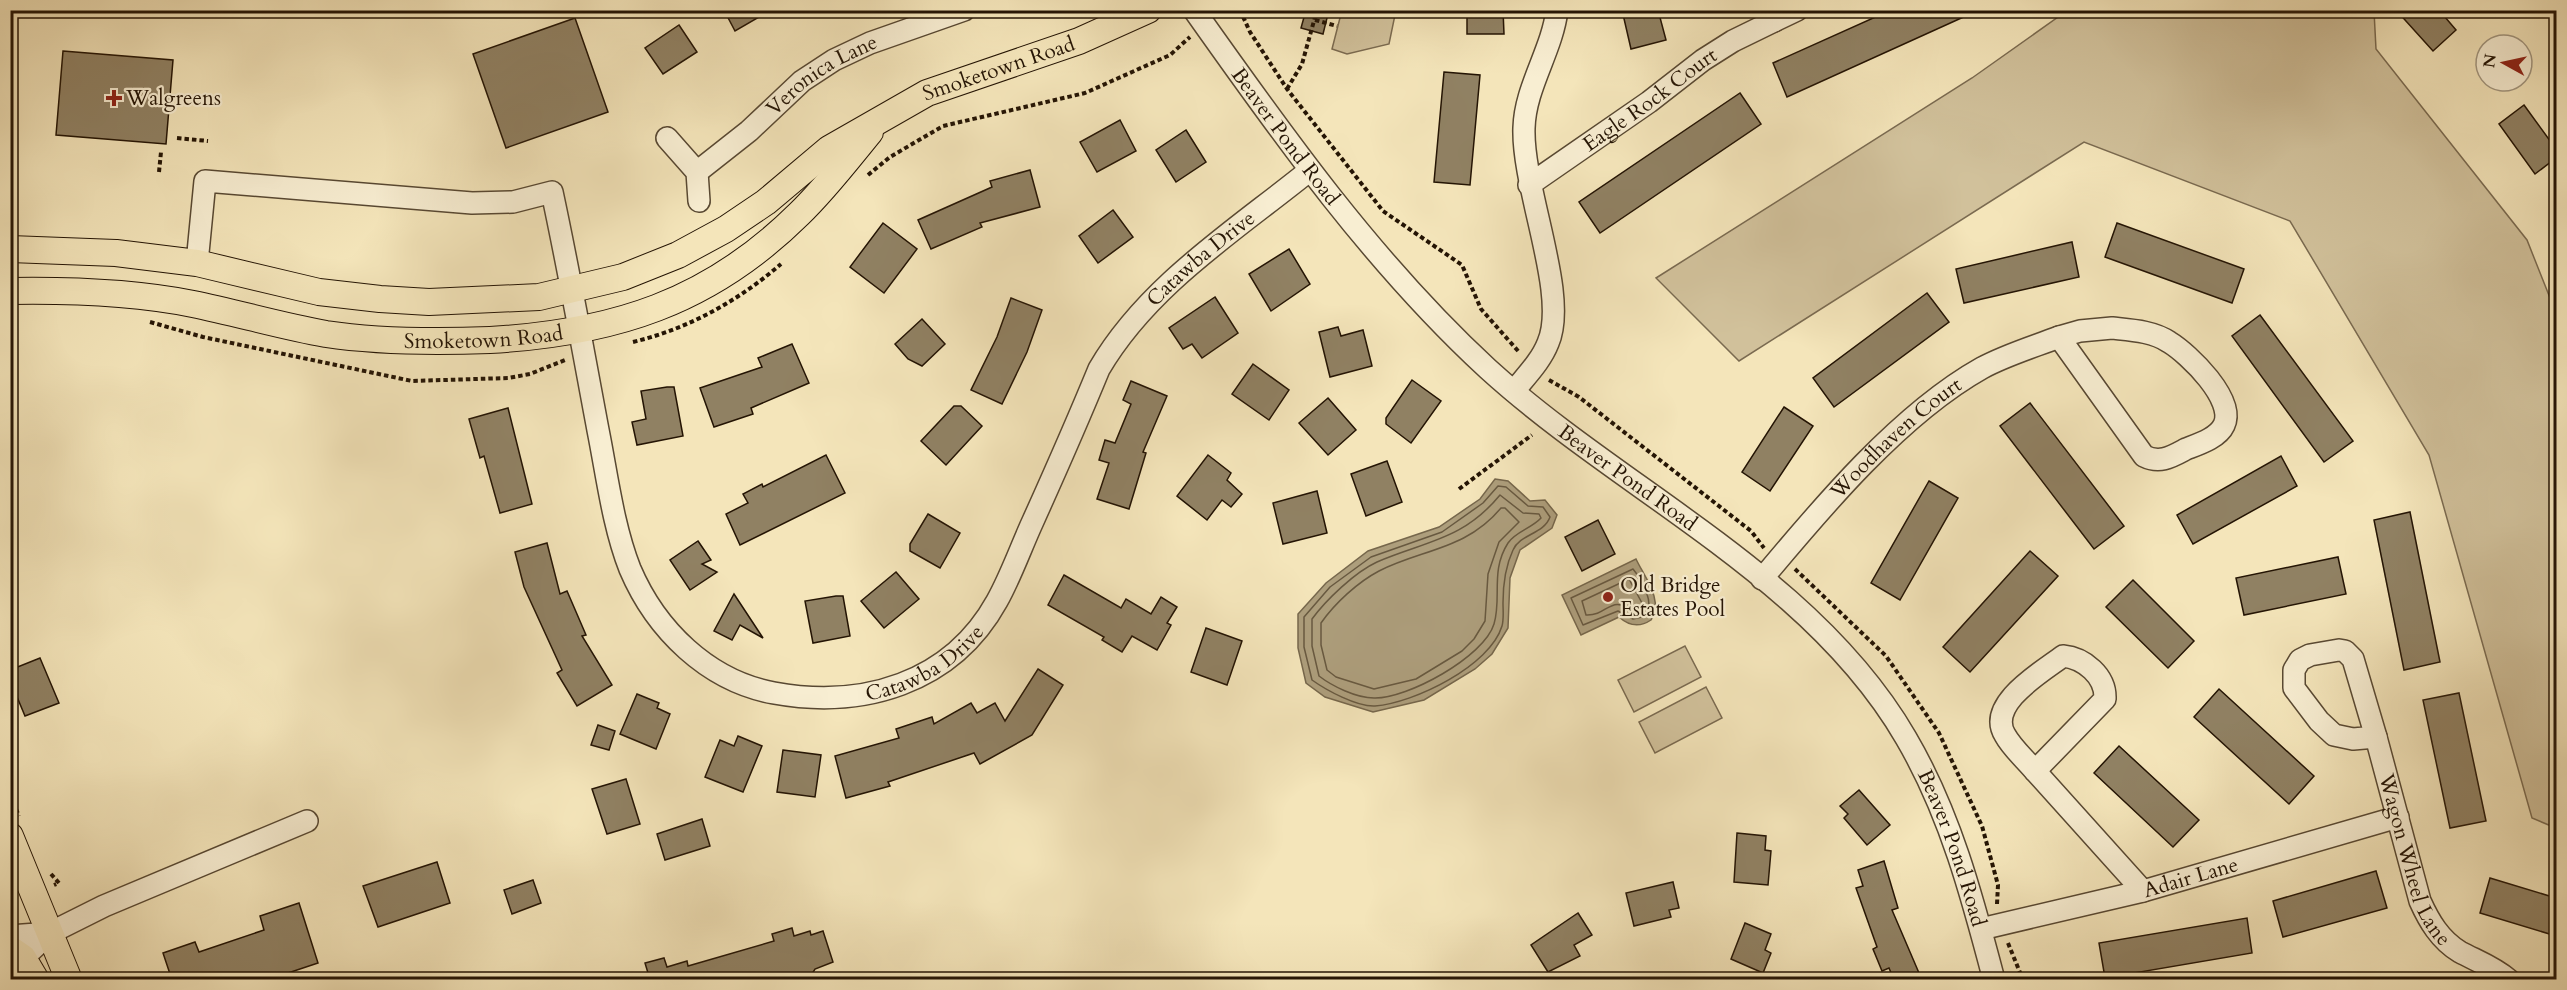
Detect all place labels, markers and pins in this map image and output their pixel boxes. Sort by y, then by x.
place label: Walgreens [125,84,221,113]
marker: Walgreens [107,91,121,105]
place label: Old Bridge Estates Pool [1620,571,1725,624]
marker: Old Bridge Estates Pool [1601,590,1615,604]

